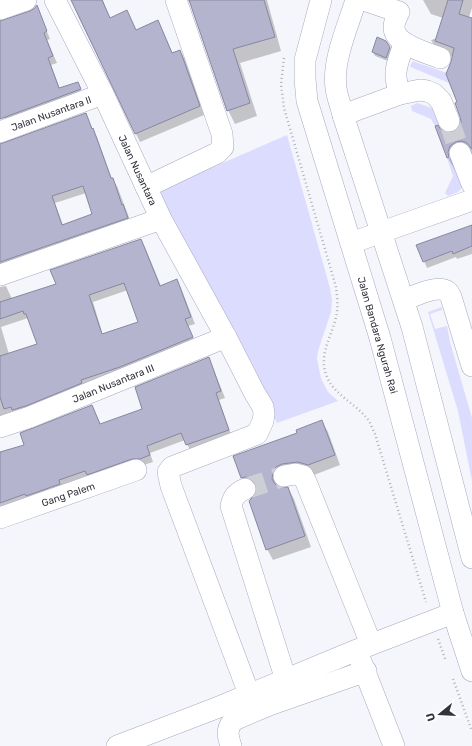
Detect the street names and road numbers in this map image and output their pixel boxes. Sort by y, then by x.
street label: Jalan Nusantara II [10,94,93,134]
street label: Jalan Nusantara [115,133,159,208]
street label: Jalan Bandara Ngurah Rai [355,276,399,395]
street label: Jalan Nusantara III [71,362,156,406]
street label: Gang Palem [40,480,97,510]

